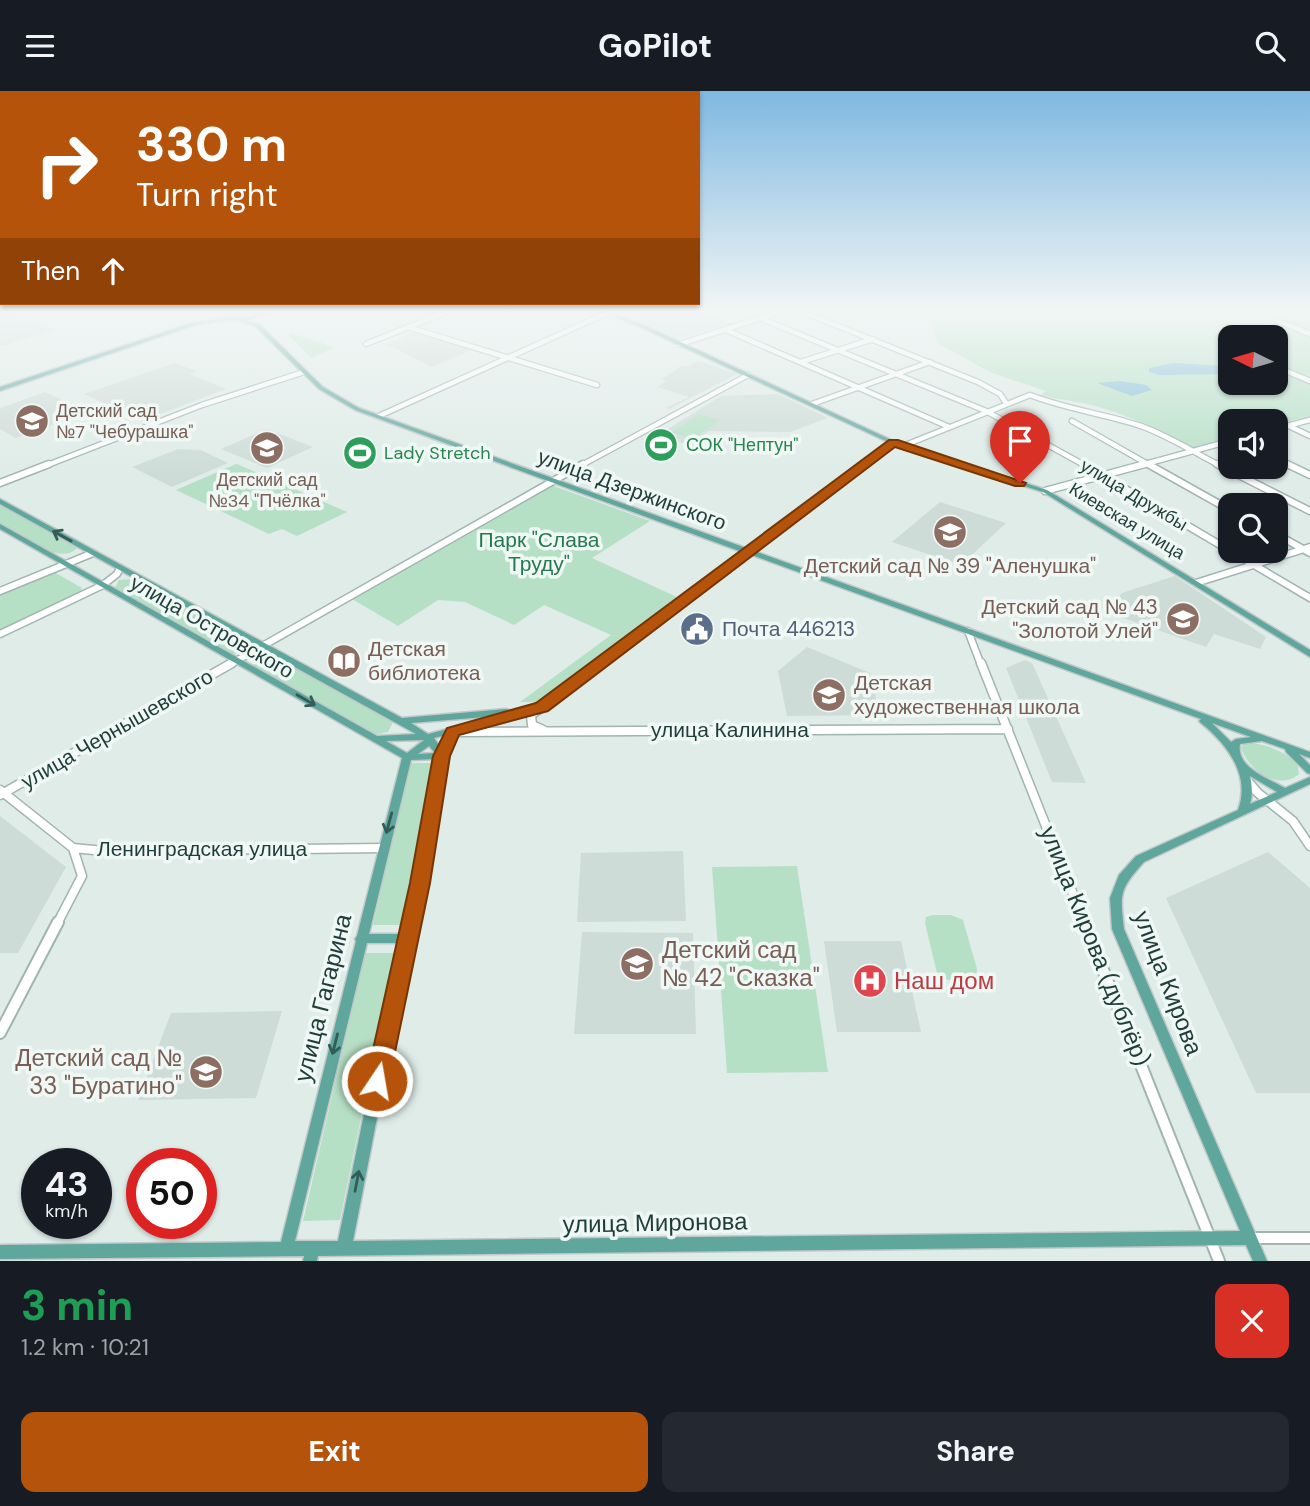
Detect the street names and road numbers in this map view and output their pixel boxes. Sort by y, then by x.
street label: улица Дзержинского [534,443,730,537]
street label: улица Дружбы [1076,454,1192,536]
street label: Киевская улица [1065,477,1190,566]
street label: улица Островского [125,569,299,685]
street label: улица Чернышевского [16,663,218,795]
street label: улица Калинина [651,716,809,744]
street label: улица Кирова (дублёр) [1033,821,1158,1070]
street label: Ленинградская улица [97,835,307,863]
street label: улица Кирова [1127,906,1210,1060]
street label: улица Гагарина [287,910,359,1085]
street label: улица Миронова [562,1205,748,1240]

